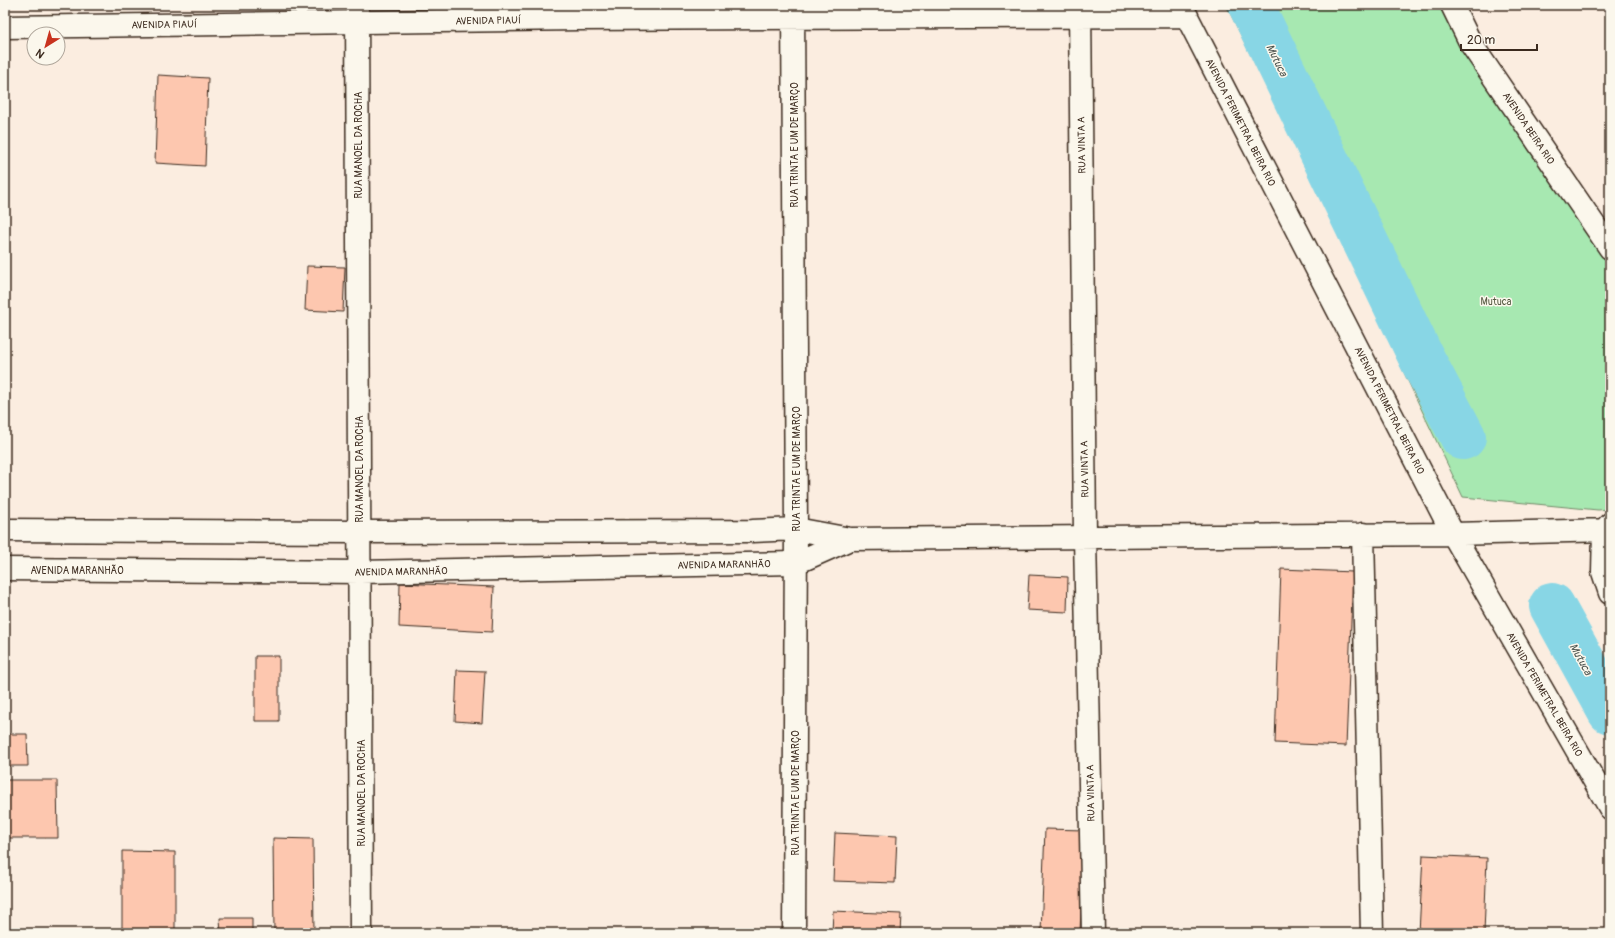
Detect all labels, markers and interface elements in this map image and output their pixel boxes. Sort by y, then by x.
street label: AVENIDA PIAUÍ [455,13,521,28]
street label: AVENIDA PIAUÍ [131,17,197,32]
north arrow [26,26,66,66]
scale bar [1461,26,1537,52]
text: 20 m [1467,33,1496,48]
water label: Mutuca [1263,42,1290,79]
text: N [33,46,47,61]
street label: AVENIDA PERIMETRAL BEIRA RIO [1203,57,1278,188]
street label: RUA TRINTA E UM DE MARÇO [789,83,801,208]
street label: AVENIDA BEIRA RIO [1500,90,1557,167]
street label: RUA MANOEL DA ROCHA [353,91,365,198]
street label: RUA VINTA A [1075,116,1088,174]
park label: Mutuca [1480,296,1512,308]
street label: AVENIDA PERIMETRAL BEIRA RIO [1352,345,1427,476]
street label: RUA TRINTA E UM DE MARÇO [791,407,803,532]
street label: RUA MANOEL DA ROCHA [354,415,366,522]
street label: RUA VINTA A [1078,440,1091,498]
street label: AVENIDA MARANHÃO [677,557,771,572]
street label: AVENIDA MARANHÃO [30,564,124,577]
street label: AVENIDA MARANHÃO [354,564,448,579]
street label: AVENIDA PERIMETRAL BEIRA RIO [1504,630,1585,759]
water label: Mutuca [1567,641,1595,678]
street label: RUA TRINTA E UM DE MARÇO [790,731,802,856]
street label: RUA MANOEL DA ROCHA [356,739,368,846]
street label: RUA VINTA A [1084,764,1097,822]

